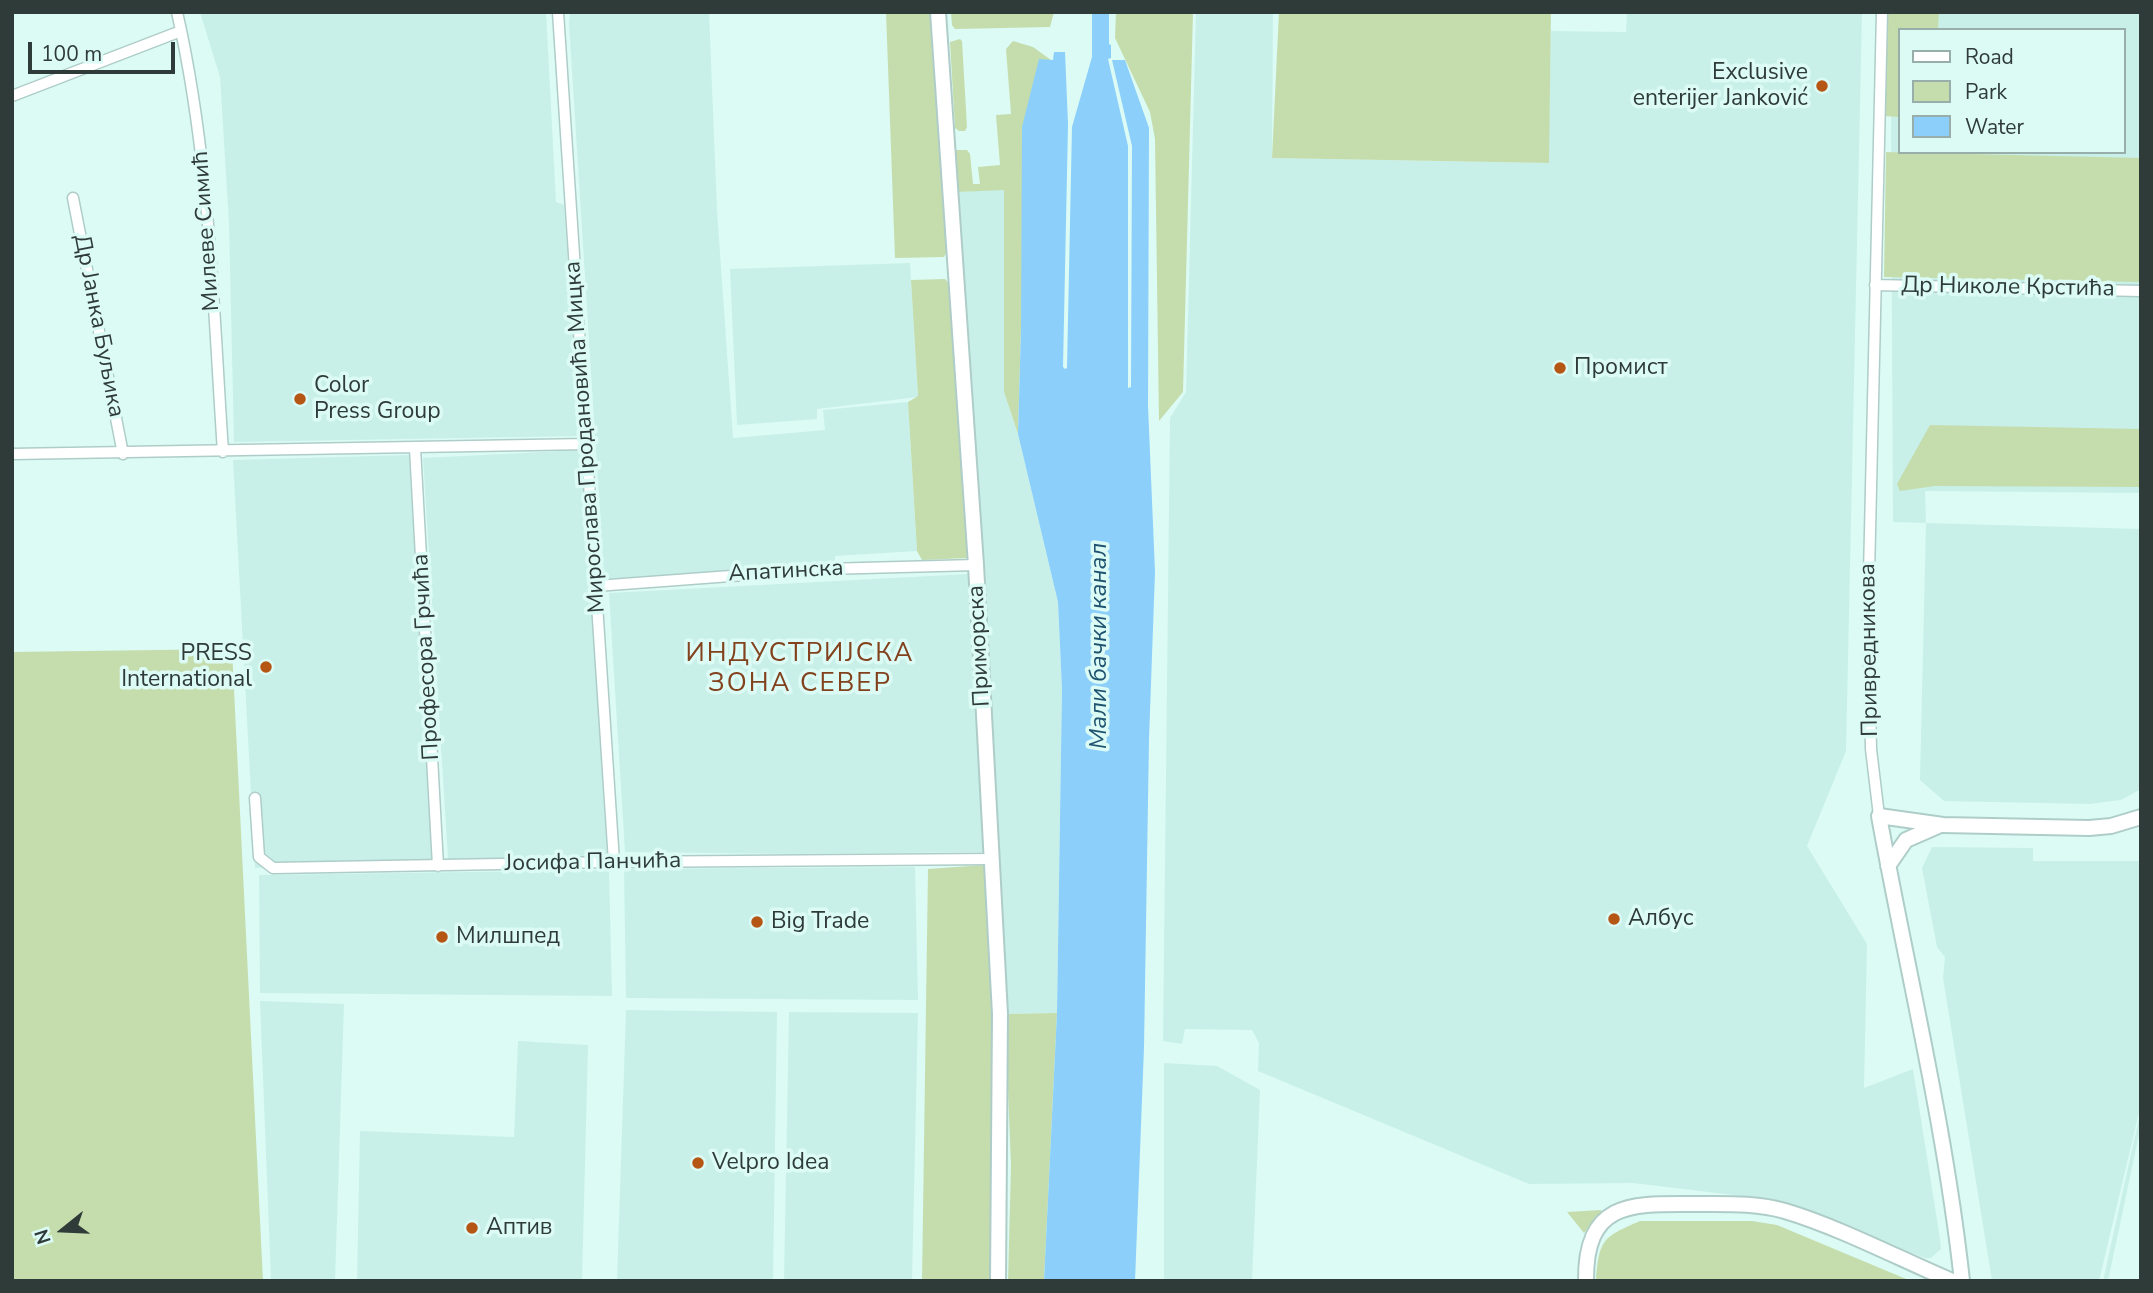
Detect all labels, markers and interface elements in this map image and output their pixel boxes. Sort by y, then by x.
scale bar [32,28,178,72]
legend [1898,28,2125,154]
text: 100 m [41,40,102,68]
text: Road [1965,43,2014,71]
place label: Exclusive enterijer Janković [1633,59,1808,113]
marker: Exclusive enterijer Janković [1814,78,1830,94]
text: Park [1965,78,2007,106]
text: Water [1965,113,2024,141]
street label: Милеве Симић [188,150,226,312]
street label: Др Јанка Буљика [67,232,129,420]
street label: Мирослава Продановића Мицка [560,260,612,614]
street label: Др Николе Крстића [1901,272,2115,304]
place label: Промист [1574,354,1668,382]
marker: Промист [1552,360,1568,376]
place label: Color Press Group [314,372,441,426]
marker: Color Press Group [292,391,308,407]
water label: Мали бачки канал [1086,543,1114,749]
street label: Професора Грчића [408,553,446,761]
street label: Апатинска [728,555,844,589]
street label: Привредникова [1855,563,1885,737]
street label: Приморска [963,585,997,707]
district label: ИНДУСТРИЈСКА ЗОНА СЕВЕР [687,639,913,700]
place label: PRESS International [121,640,252,694]
marker: PRESS International [258,659,274,675]
street label: Јосифа Панчића [505,848,681,878]
place label: Албус [1628,905,1694,933]
place label: Big Trade [771,908,869,936]
marker: Албус [1606,911,1622,927]
marker: Big Trade [749,914,765,930]
place label: Милшпед [456,923,560,951]
marker: Милшпед [434,929,450,945]
place label: Velpro Idea [712,1149,829,1177]
marker: Velpro Idea [690,1155,706,1171]
north arrow [28,1195,98,1265]
place label: Аптив [486,1214,552,1242]
marker: Аптив [464,1220,480,1236]
text: N [28,1226,58,1247]

